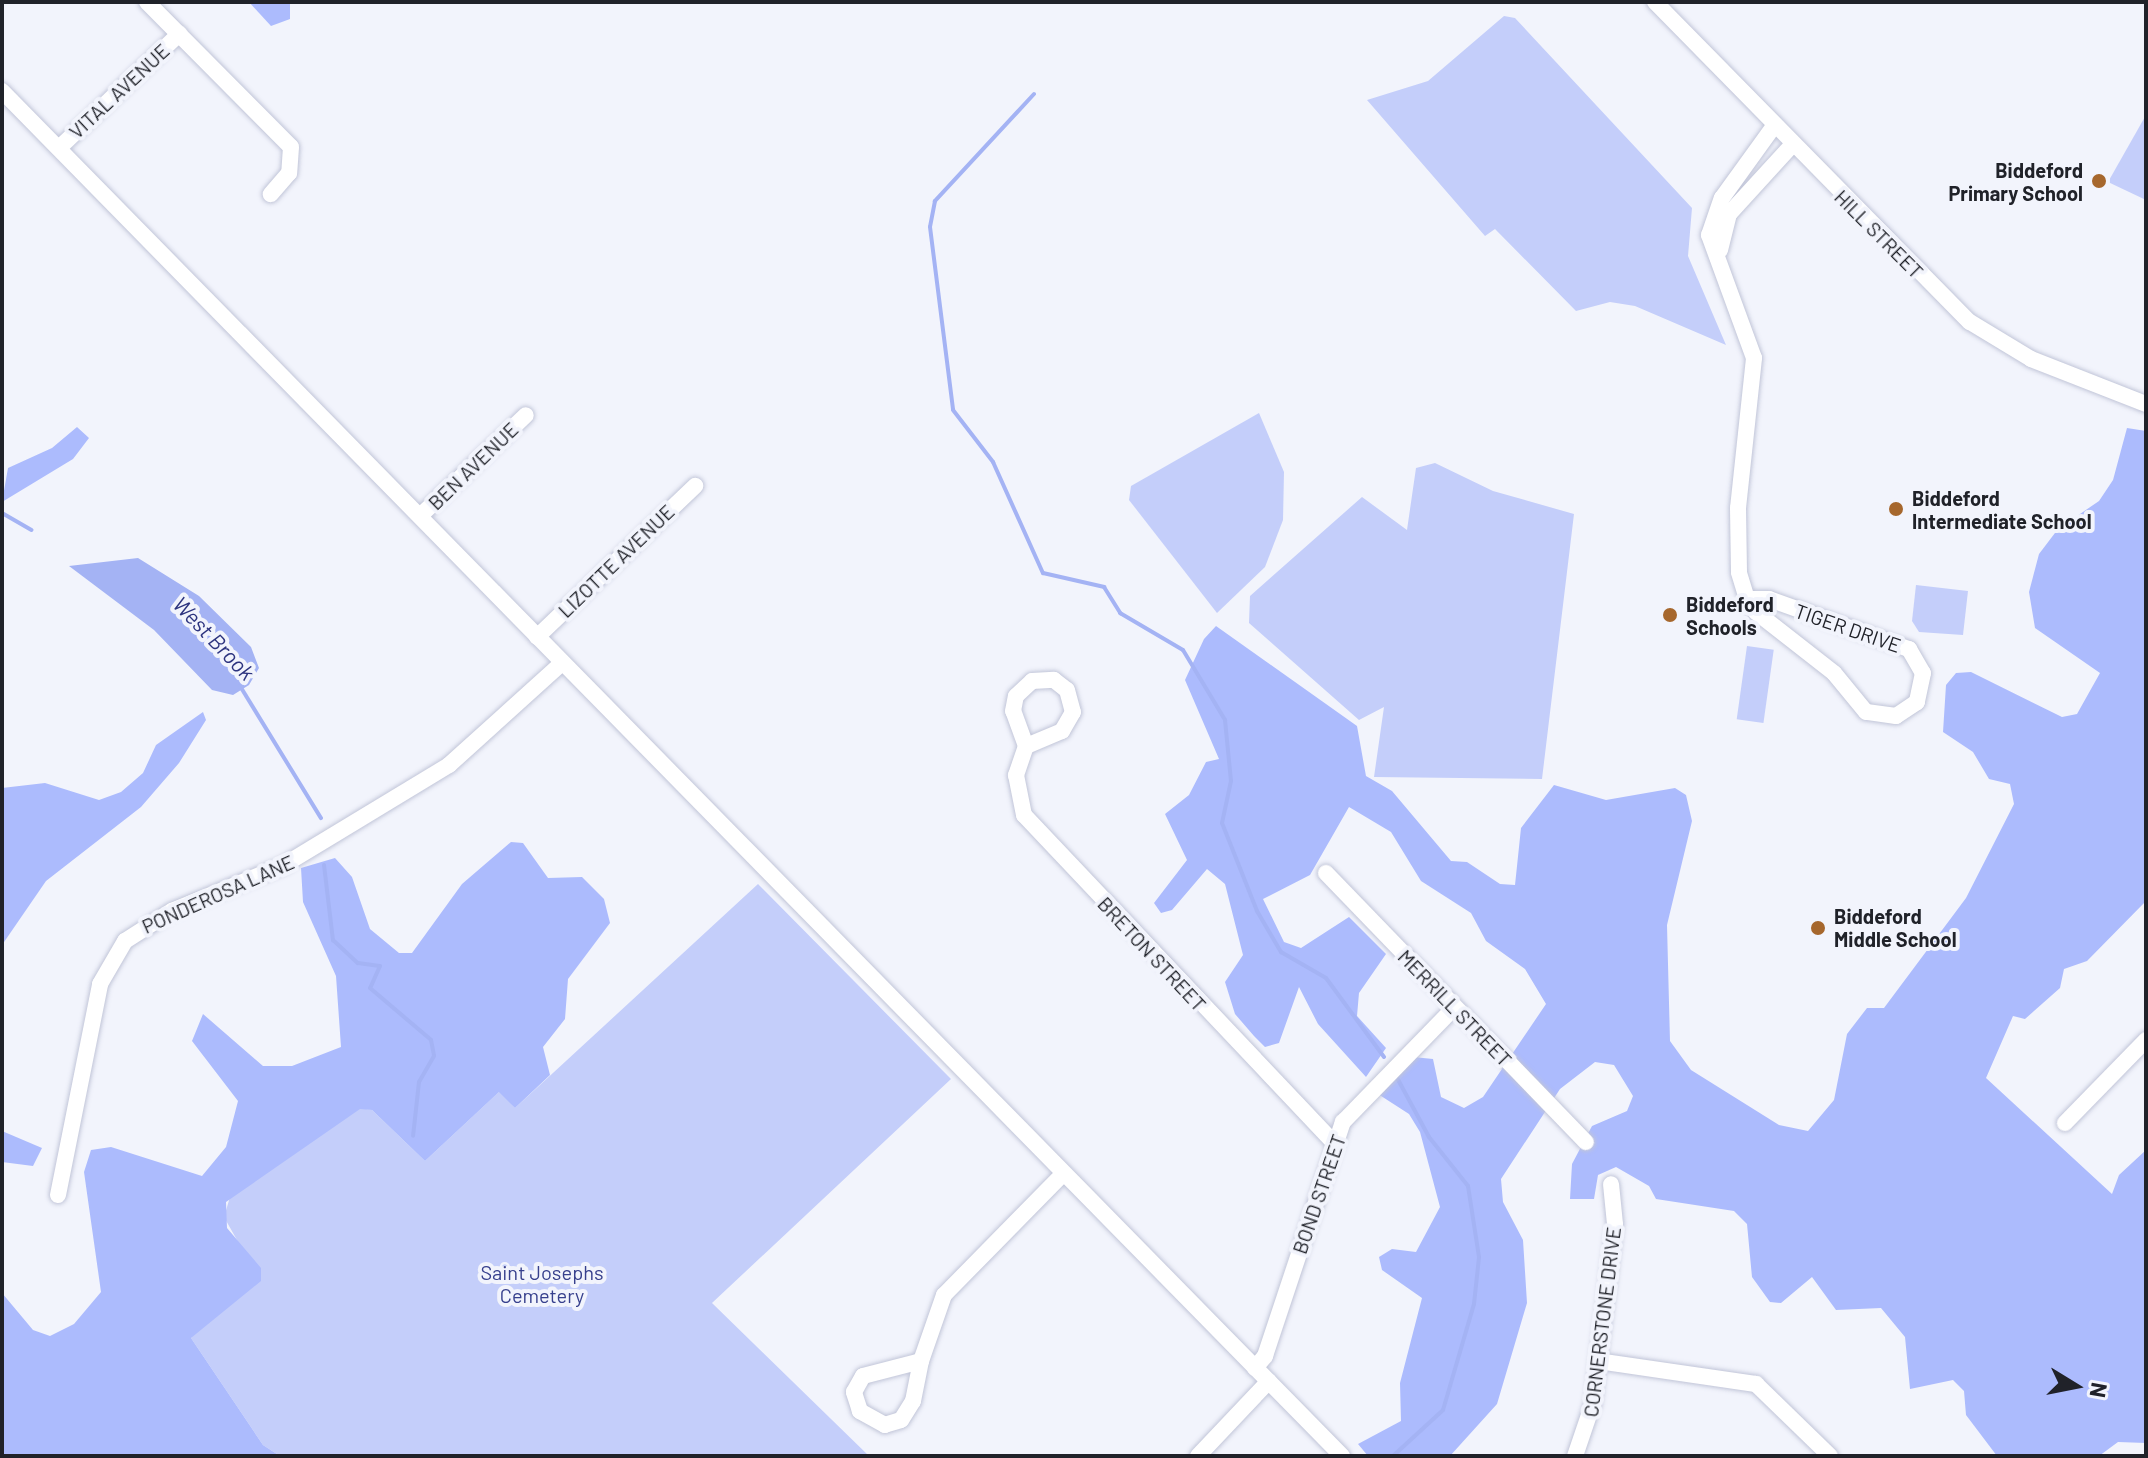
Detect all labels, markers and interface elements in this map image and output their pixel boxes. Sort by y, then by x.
street label: VITAL AVENUE [64,39,174,143]
place label: Biddeford Primary School [1948,158,2083,205]
marker: Biddeford Primary School [2090,172,2108,190]
street label: HILL STREET [1830,185,1928,283]
street label: BEN AVENUE [423,417,523,515]
place label: Biddeford Intermediate School [1912,486,2092,533]
street label: LIZOTTE AVENUE [553,500,679,622]
marker: Biddeford Intermediate School [1887,500,1905,518]
water label: West Brook [168,591,260,685]
place label: Biddeford Schools [1686,592,1774,639]
street label: TIGER DRIVE [1792,599,1904,657]
marker: Biddeford Schools [1661,606,1679,624]
street label: PONDEROSA LANE [138,850,298,938]
street label: BRETON STREET [1093,892,1211,1016]
place label: Biddeford Middle School [1834,904,1957,951]
marker: Biddeford Middle School [1809,919,1827,937]
street label: MERRILL STREET [1393,945,1517,1071]
street label: BOND STREET [1287,1131,1351,1257]
street label: CORNERSTONE DRIVE [1578,1226,1626,1418]
park label: Saint Josephs Cemetery [480,1261,604,1308]
north arrow [2036,1346,2116,1426]
text: N [2086,1381,2114,1400]

